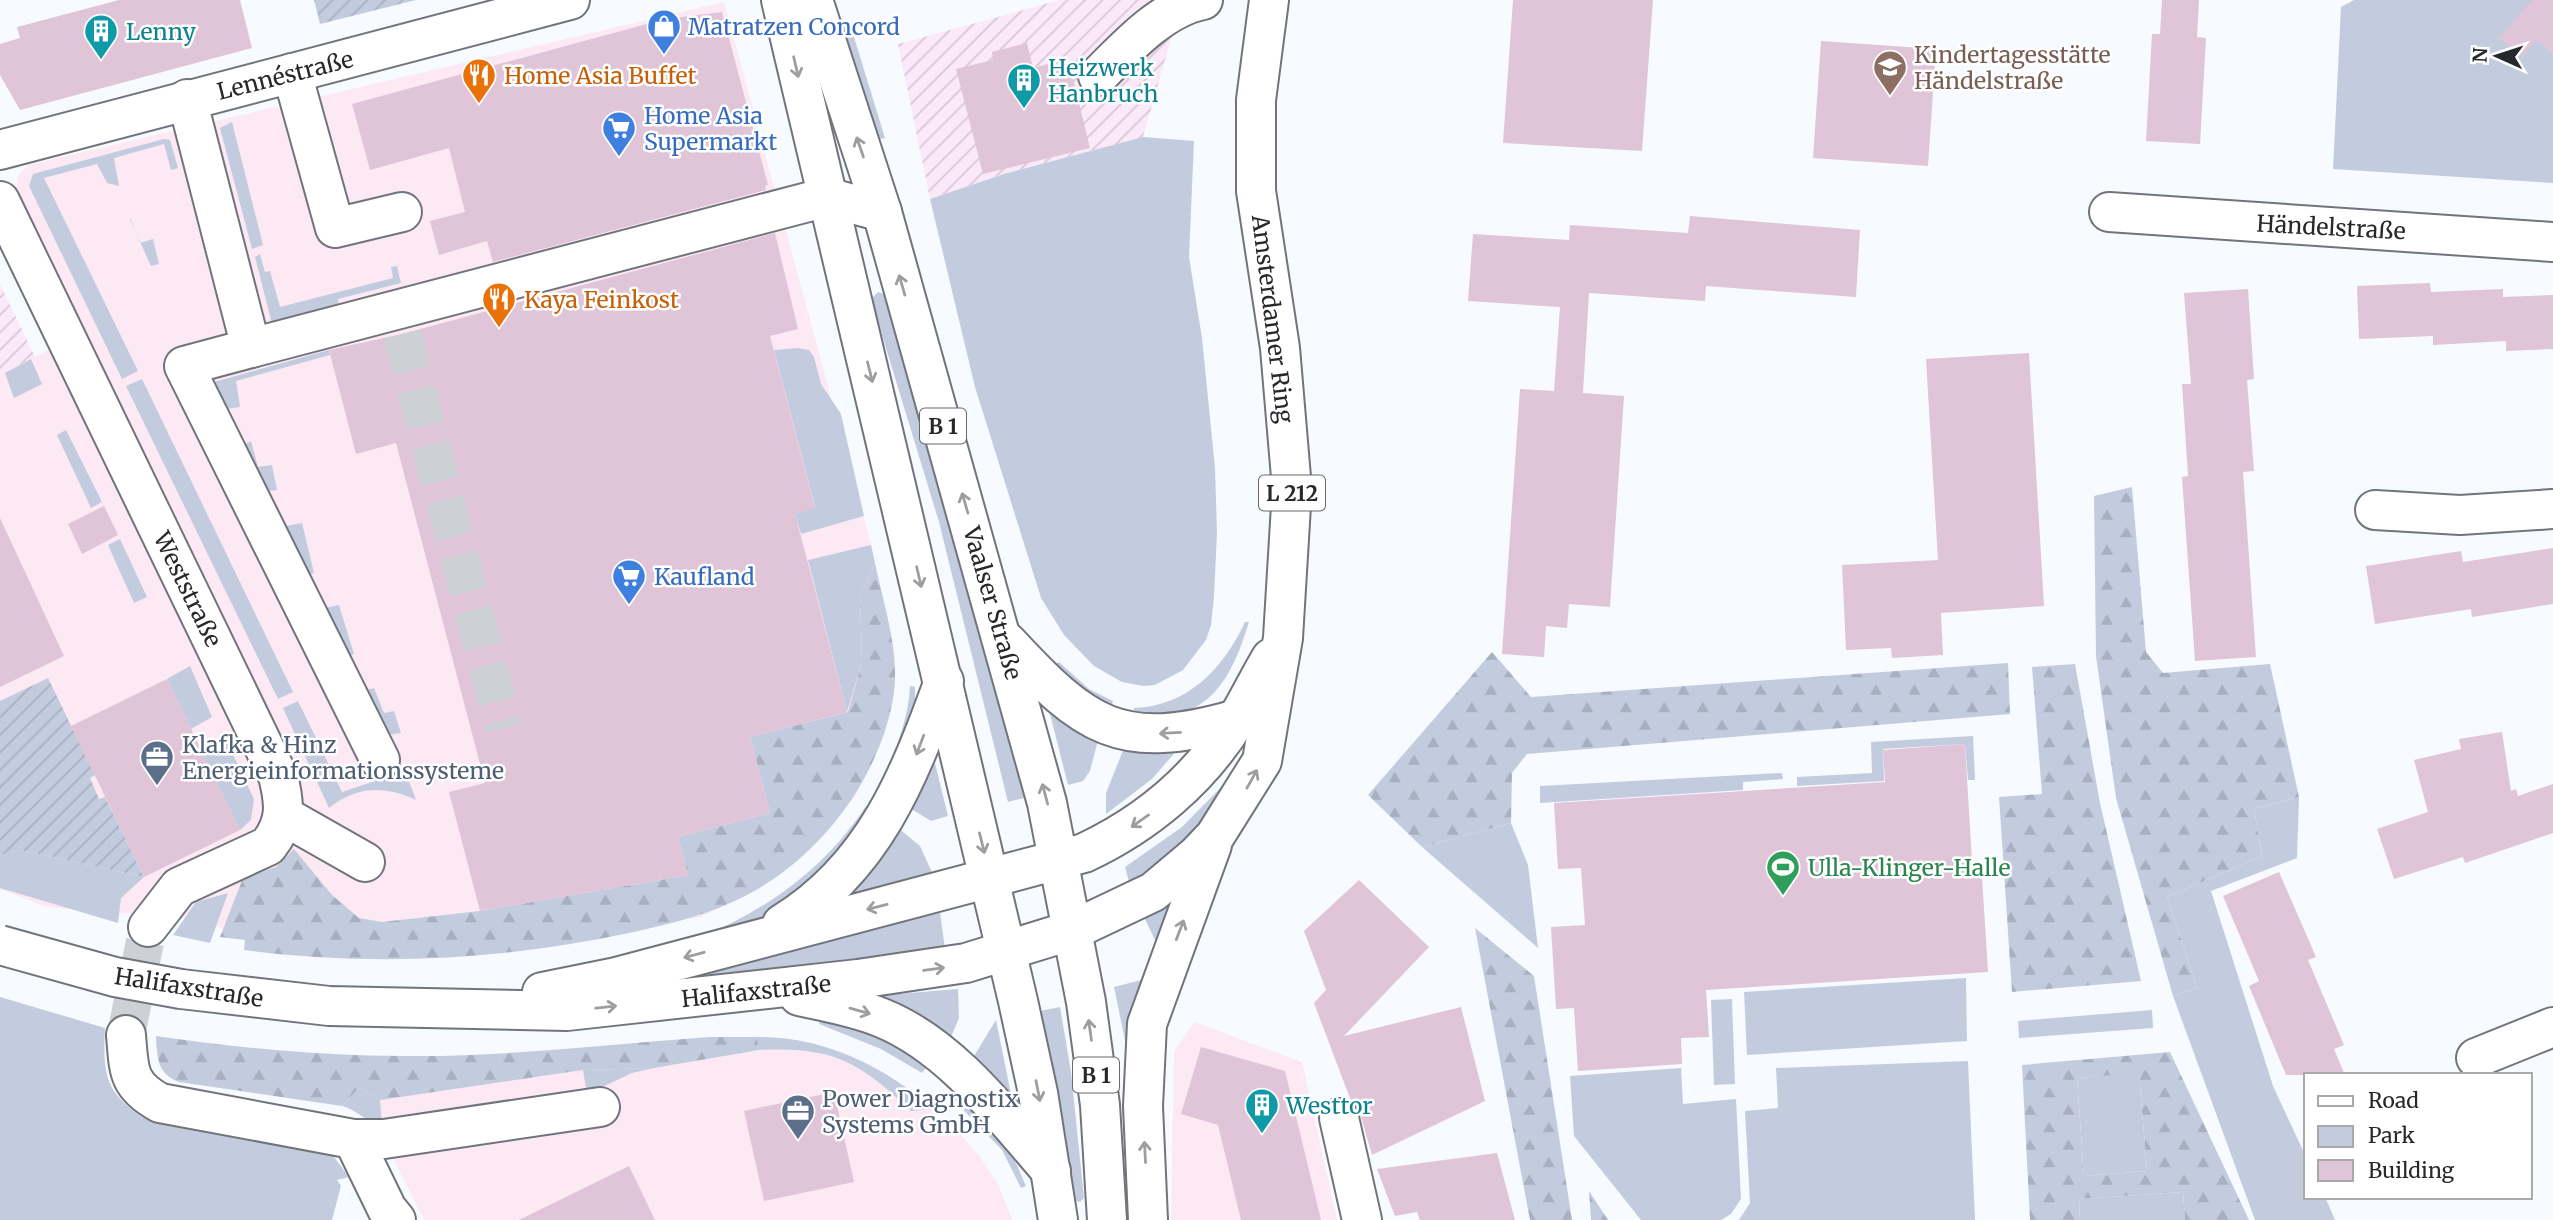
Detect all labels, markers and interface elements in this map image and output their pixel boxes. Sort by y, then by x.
shop icon: Matratzen Concord [645,7,683,56]
building icon: Lenny [82,12,120,61]
place label: Matratzen Concord [688,12,900,41]
place label: Lenny [126,17,196,46]
north arrow [2462,21,2532,91]
place label: Kindertagesstätte Händelstraße [1914,40,2110,95]
street label: Lennéstraße [214,44,356,106]
text: N [2468,47,2492,63]
school or university icon: Kindertagesstätte Händelstraße [1871,48,1909,97]
place label: Heizwerk Hanbruch [1048,53,1158,108]
one-way arrow [790,55,803,78]
restaurant icon: Home Asia Buffet [460,56,498,105]
place label: Home Asia Buffet [504,61,696,90]
building icon: Heizwerk Hanbruch [1005,61,1043,110]
place label: Home Asia Supermarkt [644,101,777,156]
supermarket icon: Home Asia Supermarkt [600,109,638,158]
one-way arrow [853,137,865,159]
street label: Händelstraße [2256,209,2406,245]
street label: Amsterdamer Ring [1246,212,1300,425]
one-way arrow [895,274,908,296]
restaurant icon: Kaya Feinkost [480,280,518,329]
place label: Kaya Feinkost [524,285,679,314]
one-way arrow [864,360,877,383]
road number: B 1 [920,408,966,444]
road number: L 212 [1259,476,1325,510]
one-way arrow [958,492,971,515]
street label: Vaalser Straße [957,522,1029,683]
street label: Weststraße [147,526,228,651]
supermarket icon: Kaufland [610,557,648,606]
place label: Kaufland [654,562,755,591]
one-way arrow [914,566,927,588]
one-way arrow [1159,726,1182,739]
place label: Klafka & Hinz Energieinformationssysteme [182,730,504,785]
one-way arrow [913,733,925,755]
office icon: Klafka & Hinz Energieinformationssysteme [138,738,176,787]
one-way arrow [1245,770,1259,790]
one-way arrow [1038,783,1051,806]
one-way arrow [1131,814,1150,829]
one-way arrow [976,831,989,854]
sports icon: Ulla-Klinger-Halle [1764,848,1802,897]
place label: Ulla-Klinger-Halle [1808,853,2010,882]
one-way arrow [866,901,889,914]
one-way arrow [1174,920,1187,942]
one-way arrow [683,950,705,963]
street label: Halifaxstraße [112,961,266,1013]
one-way arrow [922,962,945,975]
street label: Halifaxstraße [680,969,832,1013]
one-way arrow [595,1000,617,1013]
one-way arrow [848,1005,870,1018]
one-way arrow [1083,1019,1096,1042]
road number: B 1 [1073,1058,1119,1092]
legend [2304,1073,2532,1199]
one-way arrow [1031,1079,1045,1102]
place label: Power Diagnostix Systems GmbH [822,1084,1019,1139]
building icon: Westtor [1243,1086,1281,1135]
text: Road [2368,1087,2419,1114]
place label: Westtor [1285,1091,1373,1120]
office icon: Power Diagnostix Systems GmbH [779,1092,817,1141]
text: Park [2368,1122,2415,1149]
one-way arrow [1139,1141,1152,1164]
text: Building [2368,1157,2455,1184]

